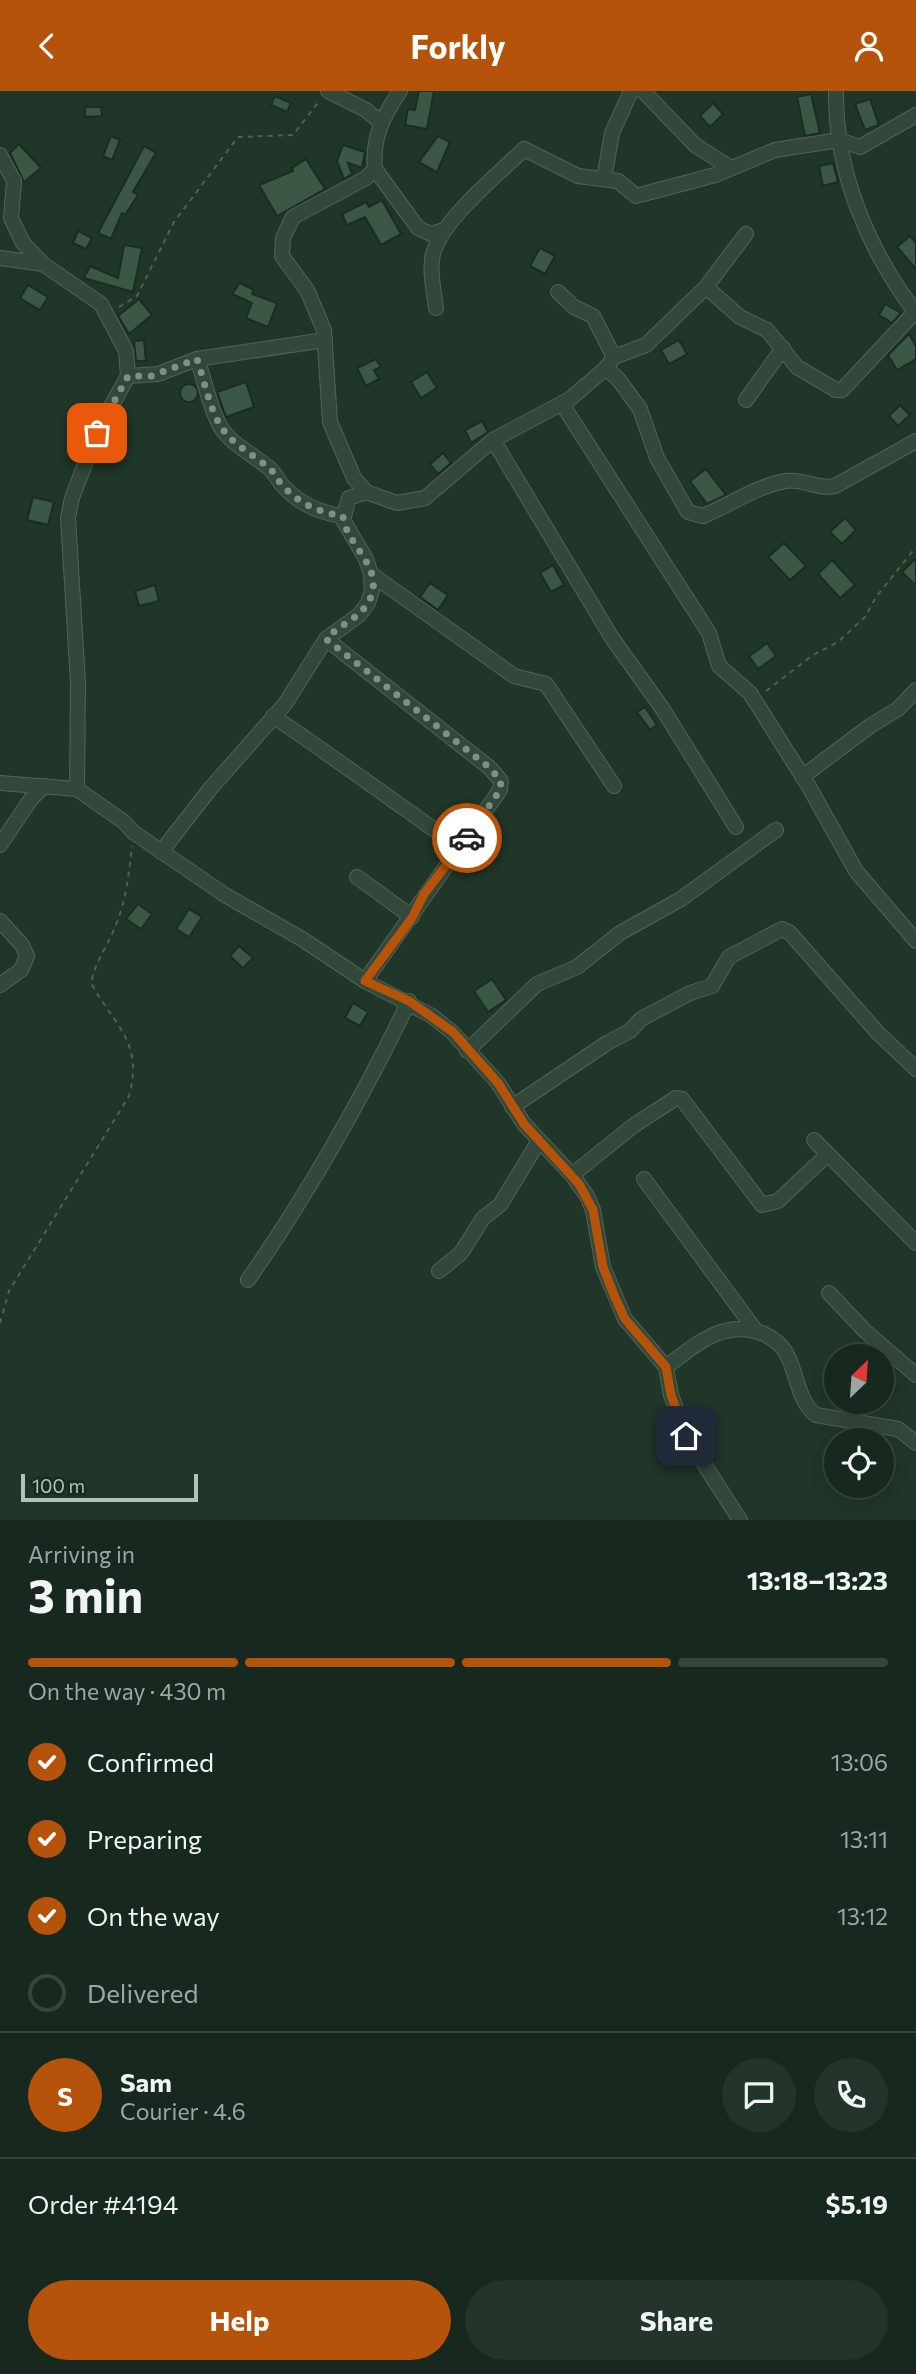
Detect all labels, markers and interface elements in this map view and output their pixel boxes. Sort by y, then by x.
text: Forkly [410,26,506,66]
icon: back [28,27,66,65]
icon: person [850,27,888,65]
pin [67,403,127,463]
icon: bag [78,414,116,452]
courier [432,803,502,873]
icon: car [448,819,486,857]
north arrow [824,1344,894,1414]
map controls [824,1344,894,1498]
pin [656,1406,716,1466]
icon: home [667,1417,705,1455]
button: locate [824,1428,894,1498]
scale bar [21,1471,198,1503]
text: 100 m [32,1474,85,1497]
text: Arriving in [28,1540,135,1568]
text: 13:18–13:23 [747,1564,888,1595]
text: 3 min [28,1566,143,1622]
text: On the way · 430 m [28,1677,226,1705]
icon: check [28,1743,66,1781]
text: Confirmed [87,1746,214,1777]
text: 13:06 [831,1748,888,1776]
icon: check [28,1820,66,1858]
text: Preparing [87,1823,202,1854]
text: 13:11 [840,1825,888,1853]
icon: check [28,1897,66,1935]
text: On the way [87,1900,220,1931]
text: 13:12 [837,1902,888,1930]
text: Delivered [87,1977,198,2008]
button: chat [722,2058,796,2132]
button: phone [814,2058,888,2132]
text: Sam [120,2066,172,2097]
text: S [57,2080,73,2111]
text: Courier · 4.6 [120,2097,246,2125]
text: Order #4194 [28,2188,178,2219]
text: $5.19 [825,2188,888,2219]
button: Help [28,2280,451,2360]
button: Share [465,2280,888,2360]

